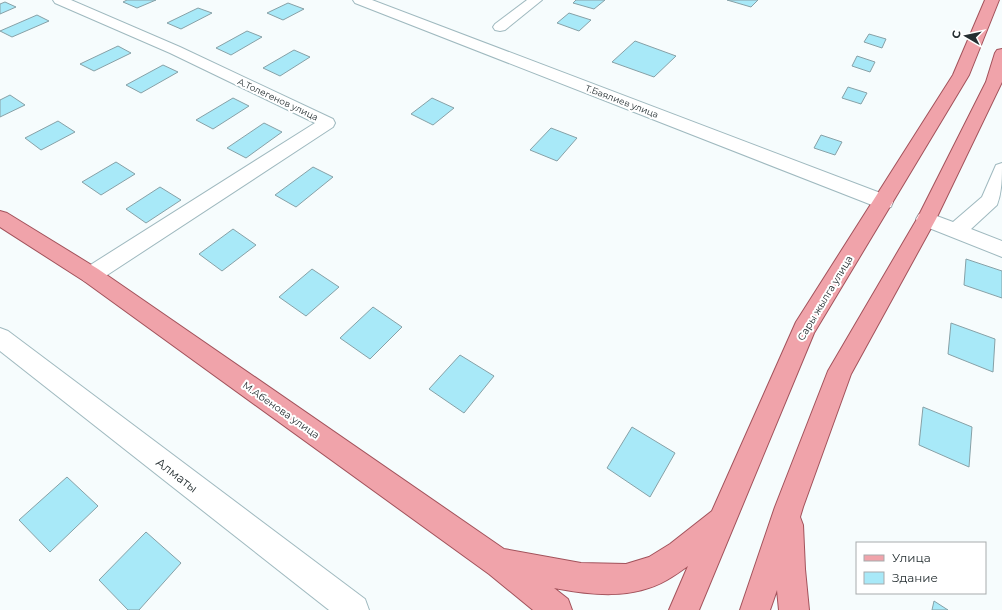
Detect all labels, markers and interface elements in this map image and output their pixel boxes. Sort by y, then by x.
north arrow [946,16,986,56]
text: С [949,29,964,39]
street label: А.Толегенов улица [236,75,320,123]
street label: Т.Баялиев улица [584,82,660,120]
street label: Сары жылга улица [794,253,856,343]
street label: М.Абенова улица [240,379,322,441]
street label: Алматы [153,455,201,495]
legend [856,542,986,594]
text: Улица [892,550,931,565]
text: Здание [892,570,938,585]

